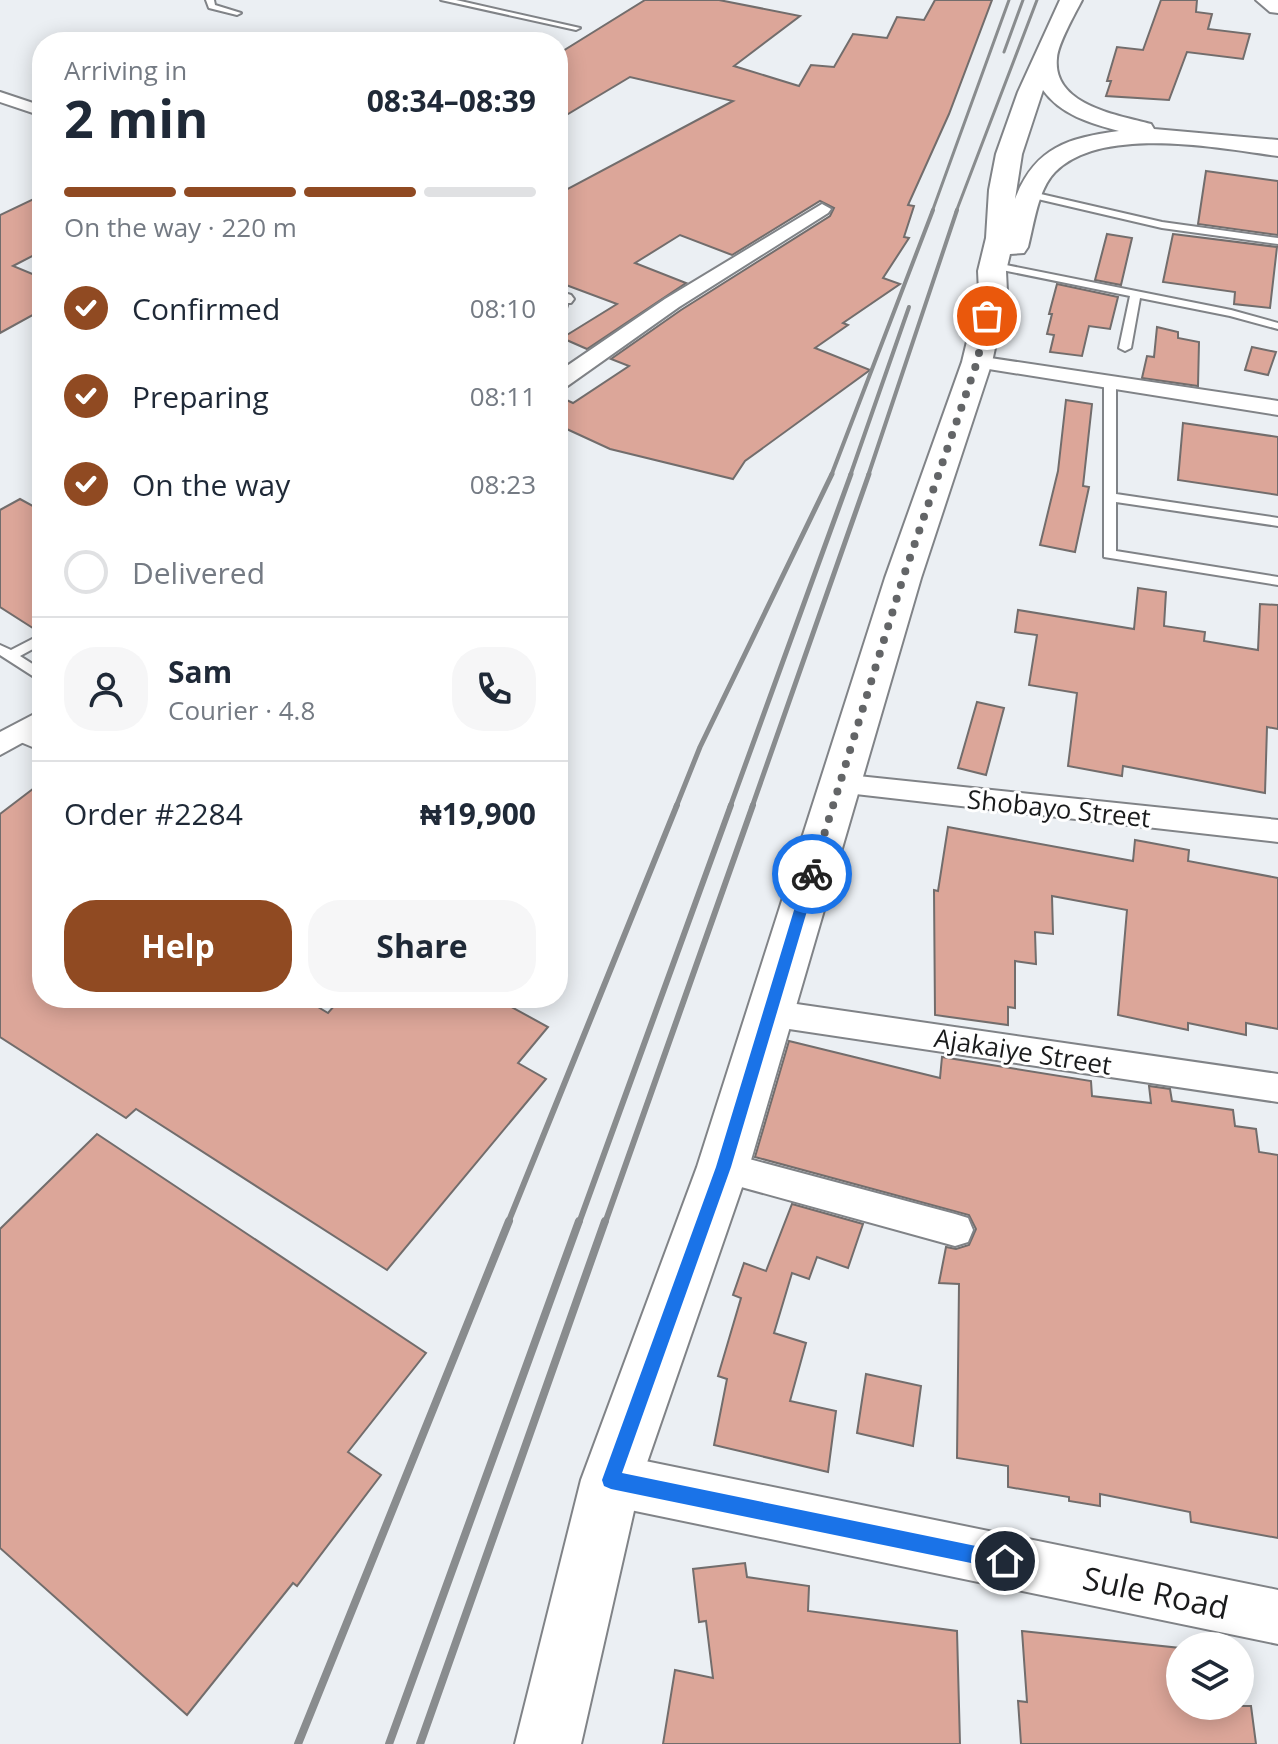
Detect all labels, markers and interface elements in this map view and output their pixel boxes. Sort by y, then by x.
text: Arriving in [64,52,187,88]
text: 08:34–08:39 [367,80,536,121]
text: 2 min [64,82,208,153]
text: On the way · 220 m [64,209,297,245]
pin [953,282,1021,350]
icon: check [64,286,108,330]
text: Confirmed [132,288,280,329]
text: 08:10 [470,290,536,326]
icon: bag [965,294,1009,338]
icon: check [64,374,108,418]
text: Preparing [132,376,269,417]
text: 08:11 [470,378,536,414]
icon: check [64,462,108,506]
text: On the way [132,464,290,505]
text: 08:23 [470,466,536,502]
text: Delivered [132,552,265,593]
button: person [64,647,148,731]
button: phone [452,647,536,731]
text: Sam [168,651,232,692]
text: Courier · 4.8 [168,692,315,728]
street label: Shobayo Street [966,780,1152,836]
text: Order #2284 [64,793,243,834]
text: ₦19,900 [420,793,536,834]
courier [772,834,852,914]
icon: bike [790,852,834,896]
button: Help [64,900,292,992]
button: Share [308,900,536,992]
street label: Ajakaiye Street [932,1019,1114,1083]
pin [971,1527,1039,1595]
icon: home [983,1539,1027,1583]
street label: Sule Road [1079,1556,1233,1628]
map controls [1166,1632,1254,1720]
button: layers [1166,1632,1254,1720]

